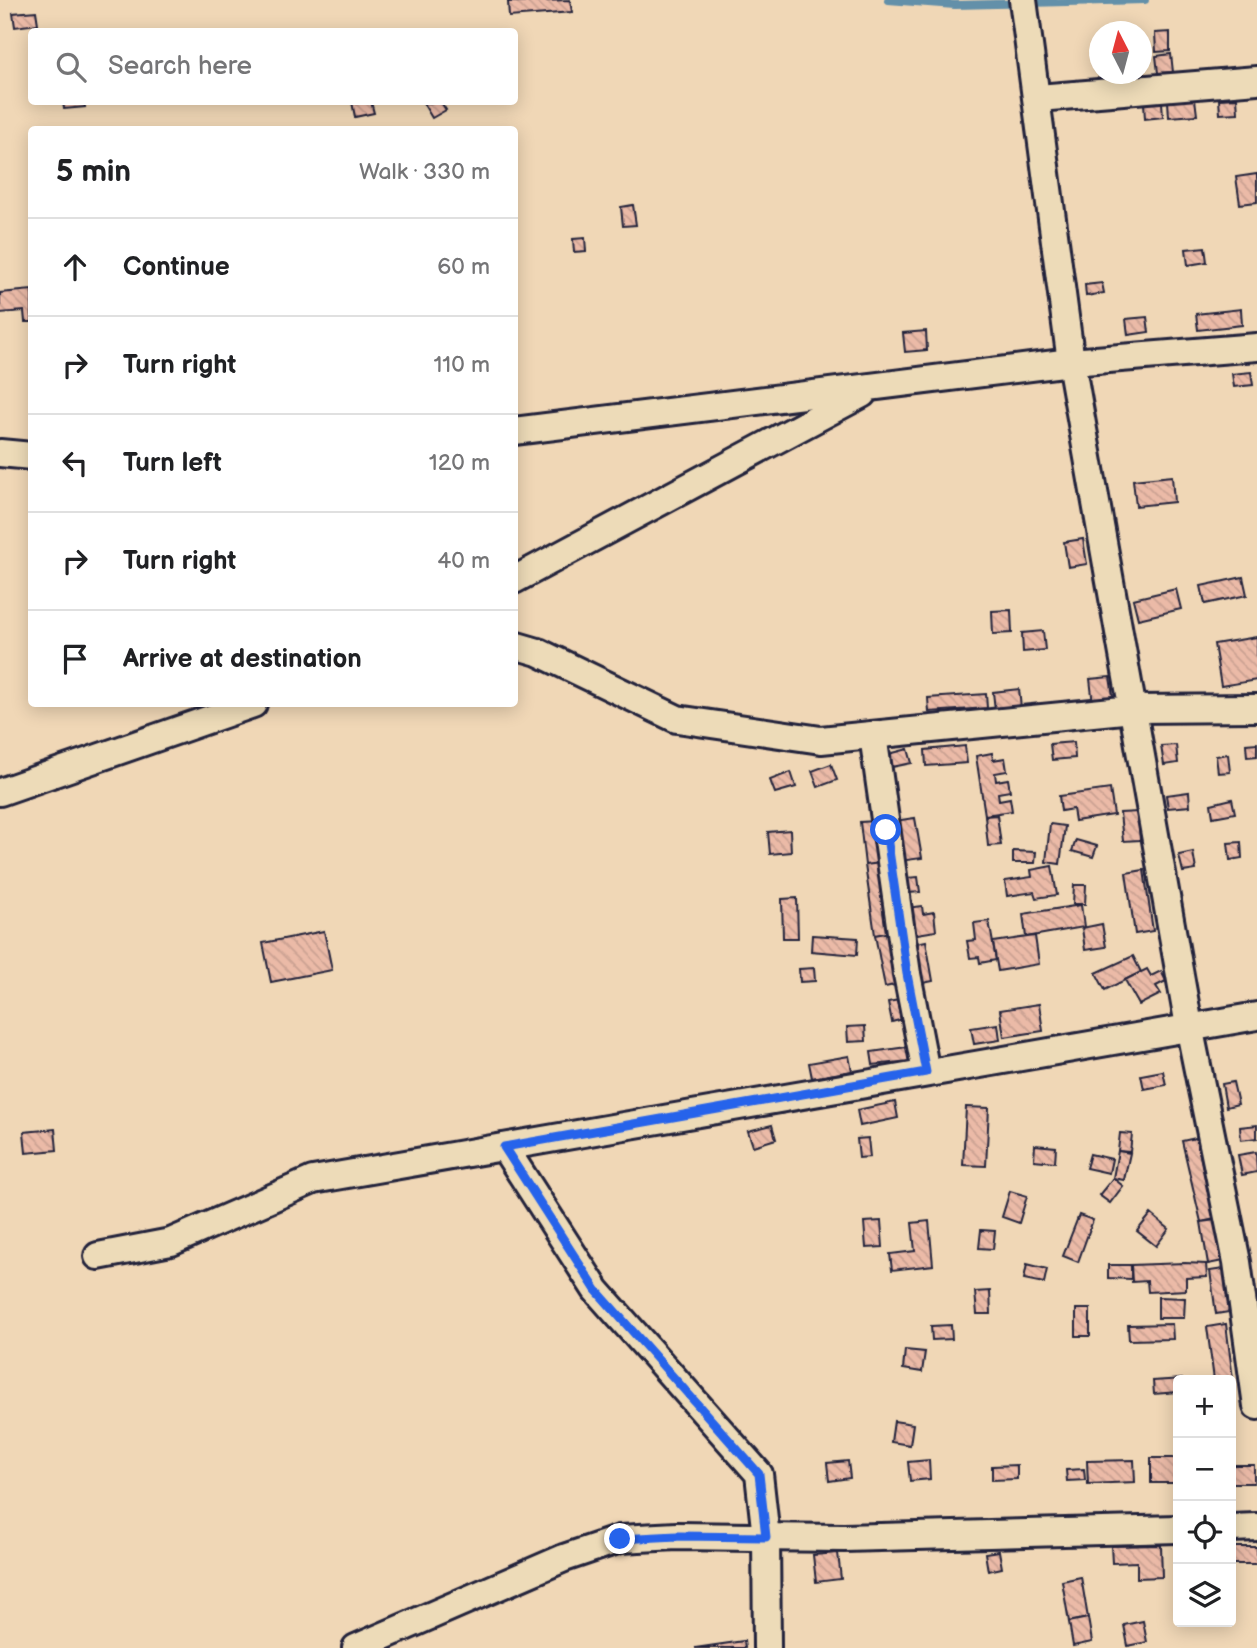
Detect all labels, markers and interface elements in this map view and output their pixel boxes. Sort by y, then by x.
north arrow [1089,21,1152,84]
search box [28,28,518,105]
icon: search [52,48,90,86]
text: Search here [108,51,252,82]
text: 5 min [56,154,131,190]
text: Walk · 330 m [359,158,490,186]
icon: ahead [56,248,94,286]
text: Continue [123,252,230,283]
text: 60 m [437,253,490,281]
icon: right [56,346,94,384]
text: Turn right [123,350,236,381]
text: 110 m [433,351,490,379]
icon: left [56,444,94,482]
text: Turn left [123,448,222,479]
text: 120 m [429,449,490,477]
icon: right [56,542,94,580]
text: Turn right [123,546,236,577]
text: 40 m [437,547,490,575]
icon: arrive [56,640,94,678]
text: Arrive at destination [123,644,362,675]
route start [870,814,901,845]
map controls [1173,1375,1236,1627]
button: + [1173,1375,1236,1438]
button: − [1173,1438,1236,1501]
button: locate [1173,1501,1236,1564]
route end [604,1523,635,1554]
button: layers [1173,1564,1236,1627]

